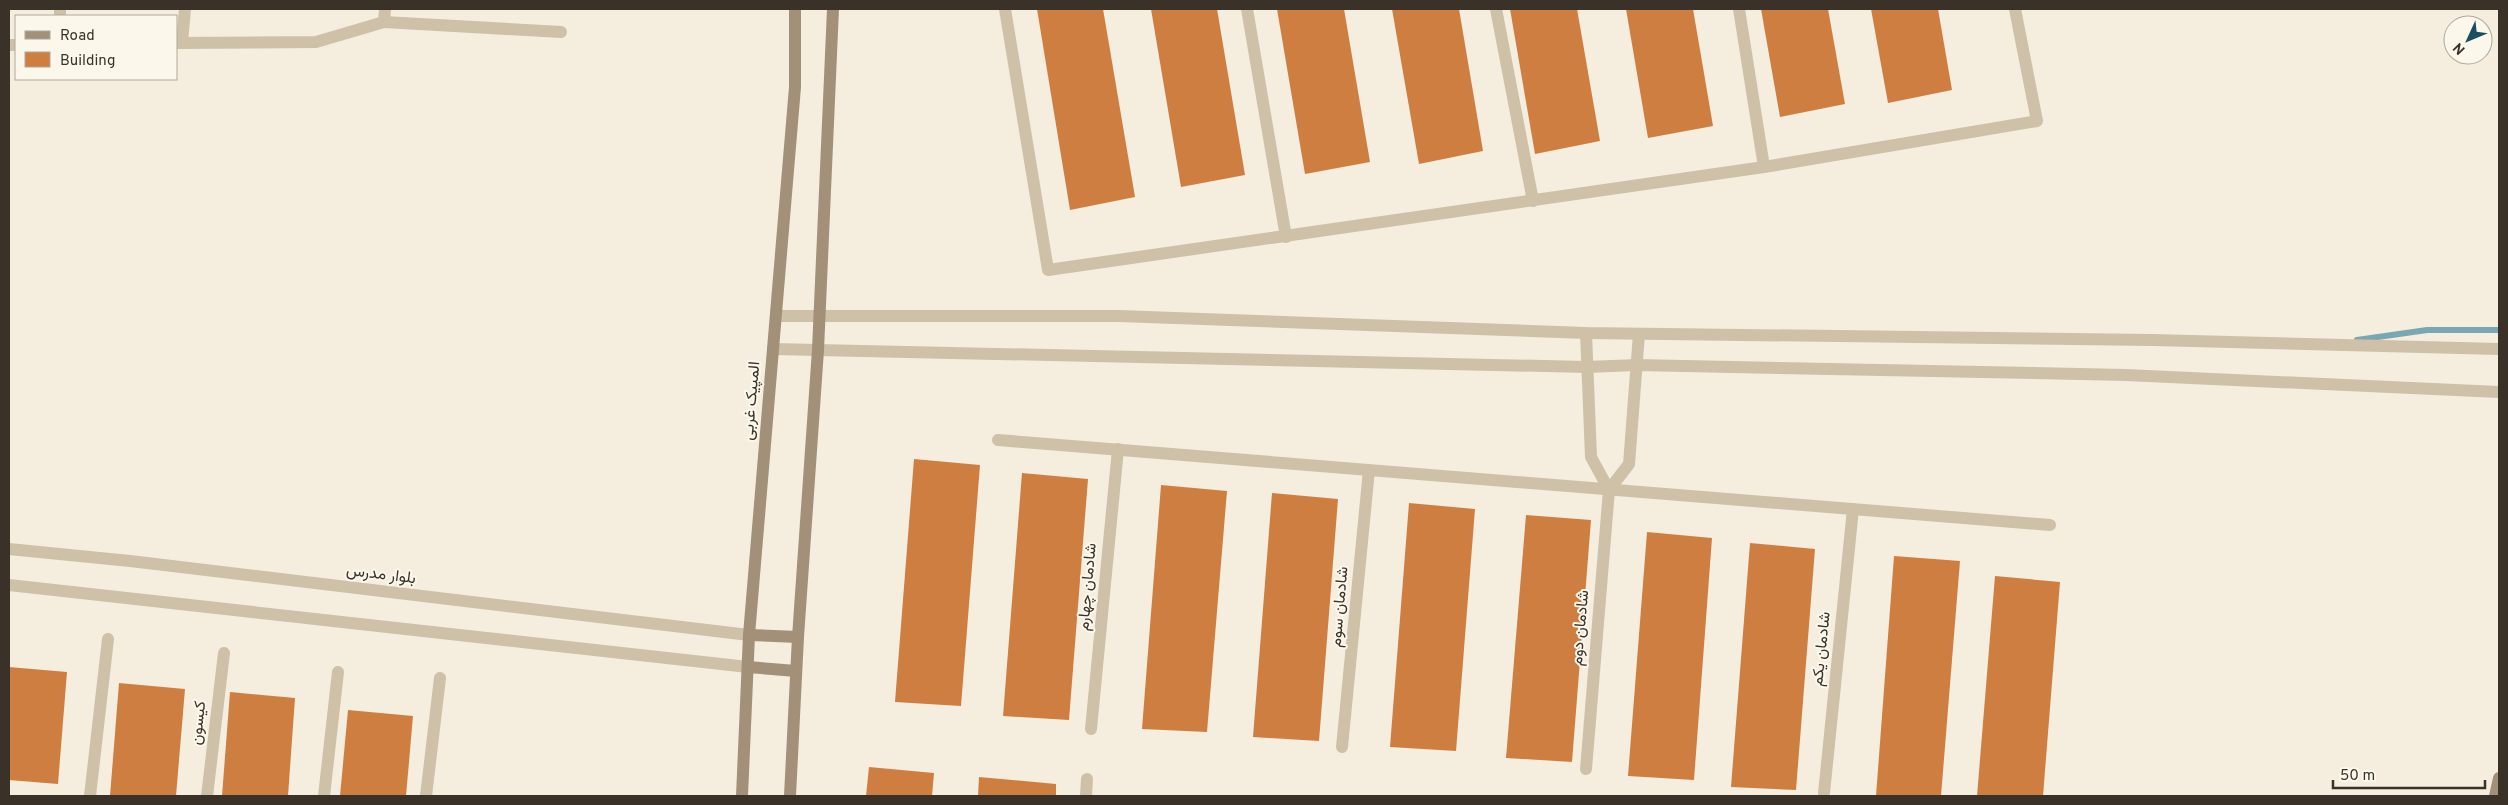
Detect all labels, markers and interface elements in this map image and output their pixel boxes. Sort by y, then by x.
legend [15,15,178,80]
north arrow [2443,15,2493,65]
text: Road [60,27,95,46]
text: N [2450,38,2469,58]
text: Building [60,52,115,71]
street label: المپیک غربی [739,361,765,441]
street label: شادمان چهارم [1074,542,1102,632]
street label: بلوار مدرس [345,561,417,589]
street label: شادمان سوم [1327,566,1353,648]
street label: شادمان دوم [1568,589,1594,667]
street label: شادمان یکم [1808,611,1836,687]
street label: کیسون [187,700,211,746]
scale bar [2333,758,2486,790]
text: 50 m [2340,767,2375,786]

